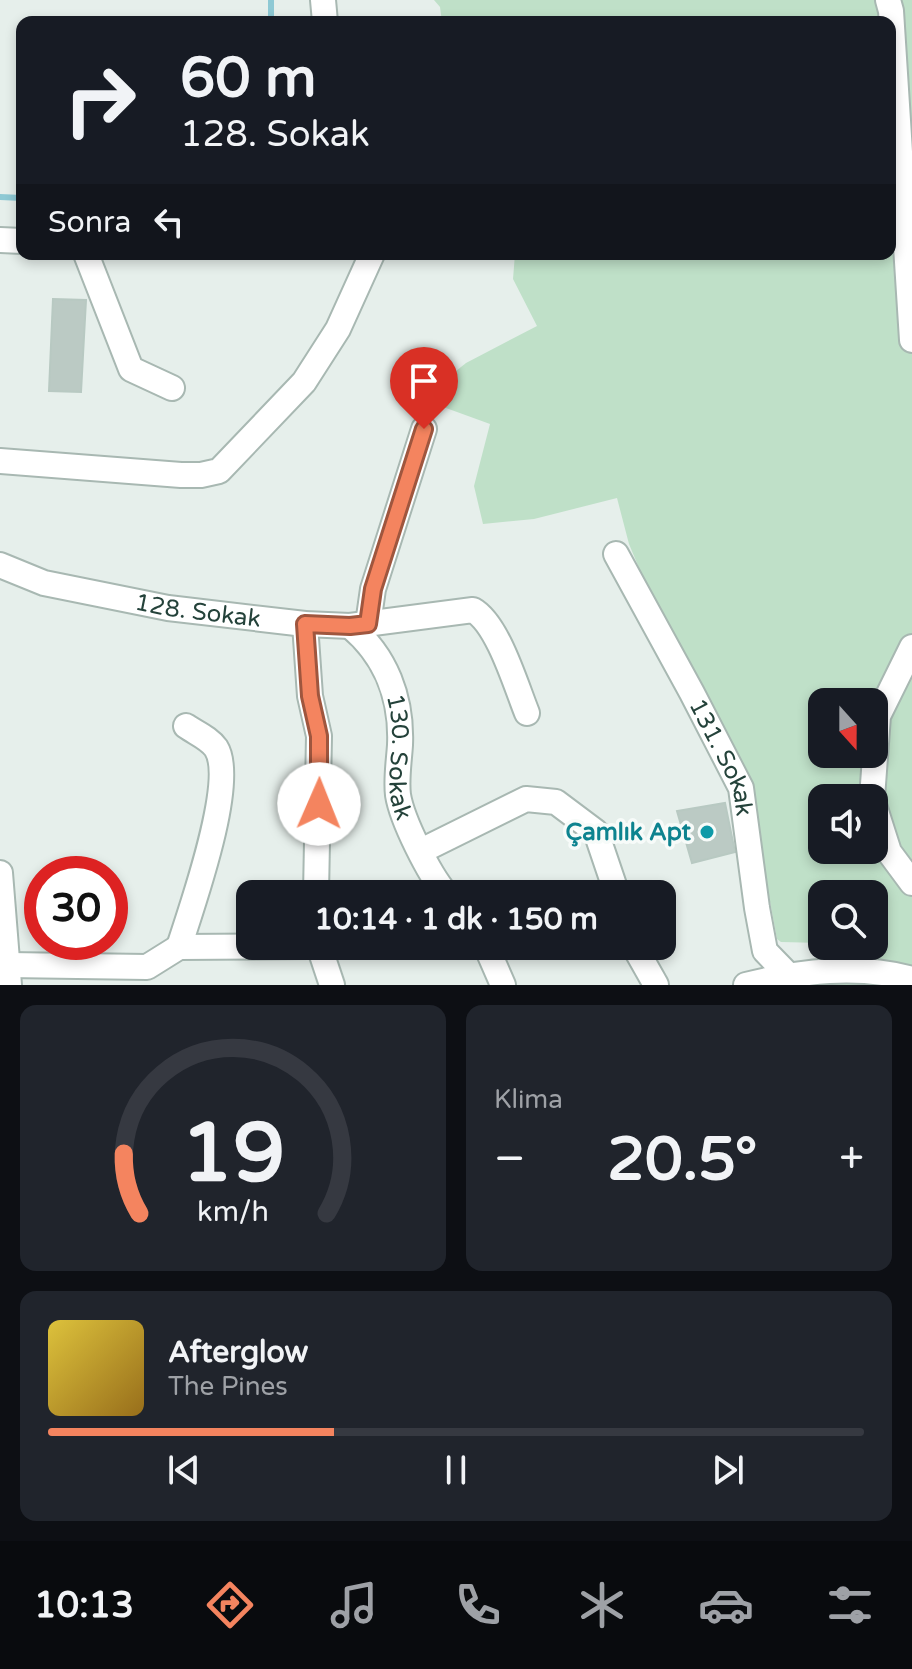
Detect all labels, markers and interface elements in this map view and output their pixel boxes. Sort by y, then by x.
text: 60 m [180,45,316,112]
icon: right [48,48,152,152]
text: 128. Sokak [180,113,370,156]
icon: left [147,200,191,244]
text: Sonra [48,204,131,241]
pin [390,347,458,429]
icon: arrive [402,359,446,403]
street label: 128. Sokak [132,588,262,634]
north arrow [808,688,888,768]
map controls [808,688,888,960]
street label: 130. Sokak [380,691,418,824]
street label: 131. Sokak [682,694,759,818]
position arrow [277,762,361,846]
button: sound [808,784,888,864]
place label: Çamlık Apt [566,818,692,847]
marker: Çamlık Apt [698,823,716,841]
speed limit sign: 30 [24,856,128,960]
button: search [808,880,888,960]
text: 10:14 · 1 dk · 150 m [314,901,598,938]
text: Klima [494,1084,563,1115]
text: 19 [181,1104,285,1204]
text: 20.5° [607,1124,757,1196]
text: − [494,1133,525,1186]
text: + [839,1133,864,1186]
text: km/h [197,1195,269,1229]
text: Afterglow [168,1334,308,1371]
text: The Pines [168,1371,288,1402]
icon: previous [162,1448,206,1492]
icon: pause [434,1448,478,1492]
icon: next [706,1448,750,1492]
icon: directions [202,1577,258,1633]
icon: music [326,1577,382,1633]
icon: phone [450,1577,506,1633]
icon: climate [574,1577,630,1633]
icon: car [698,1577,754,1633]
icon: filters [822,1577,878,1633]
text: 10:13 [34,1584,134,1627]

